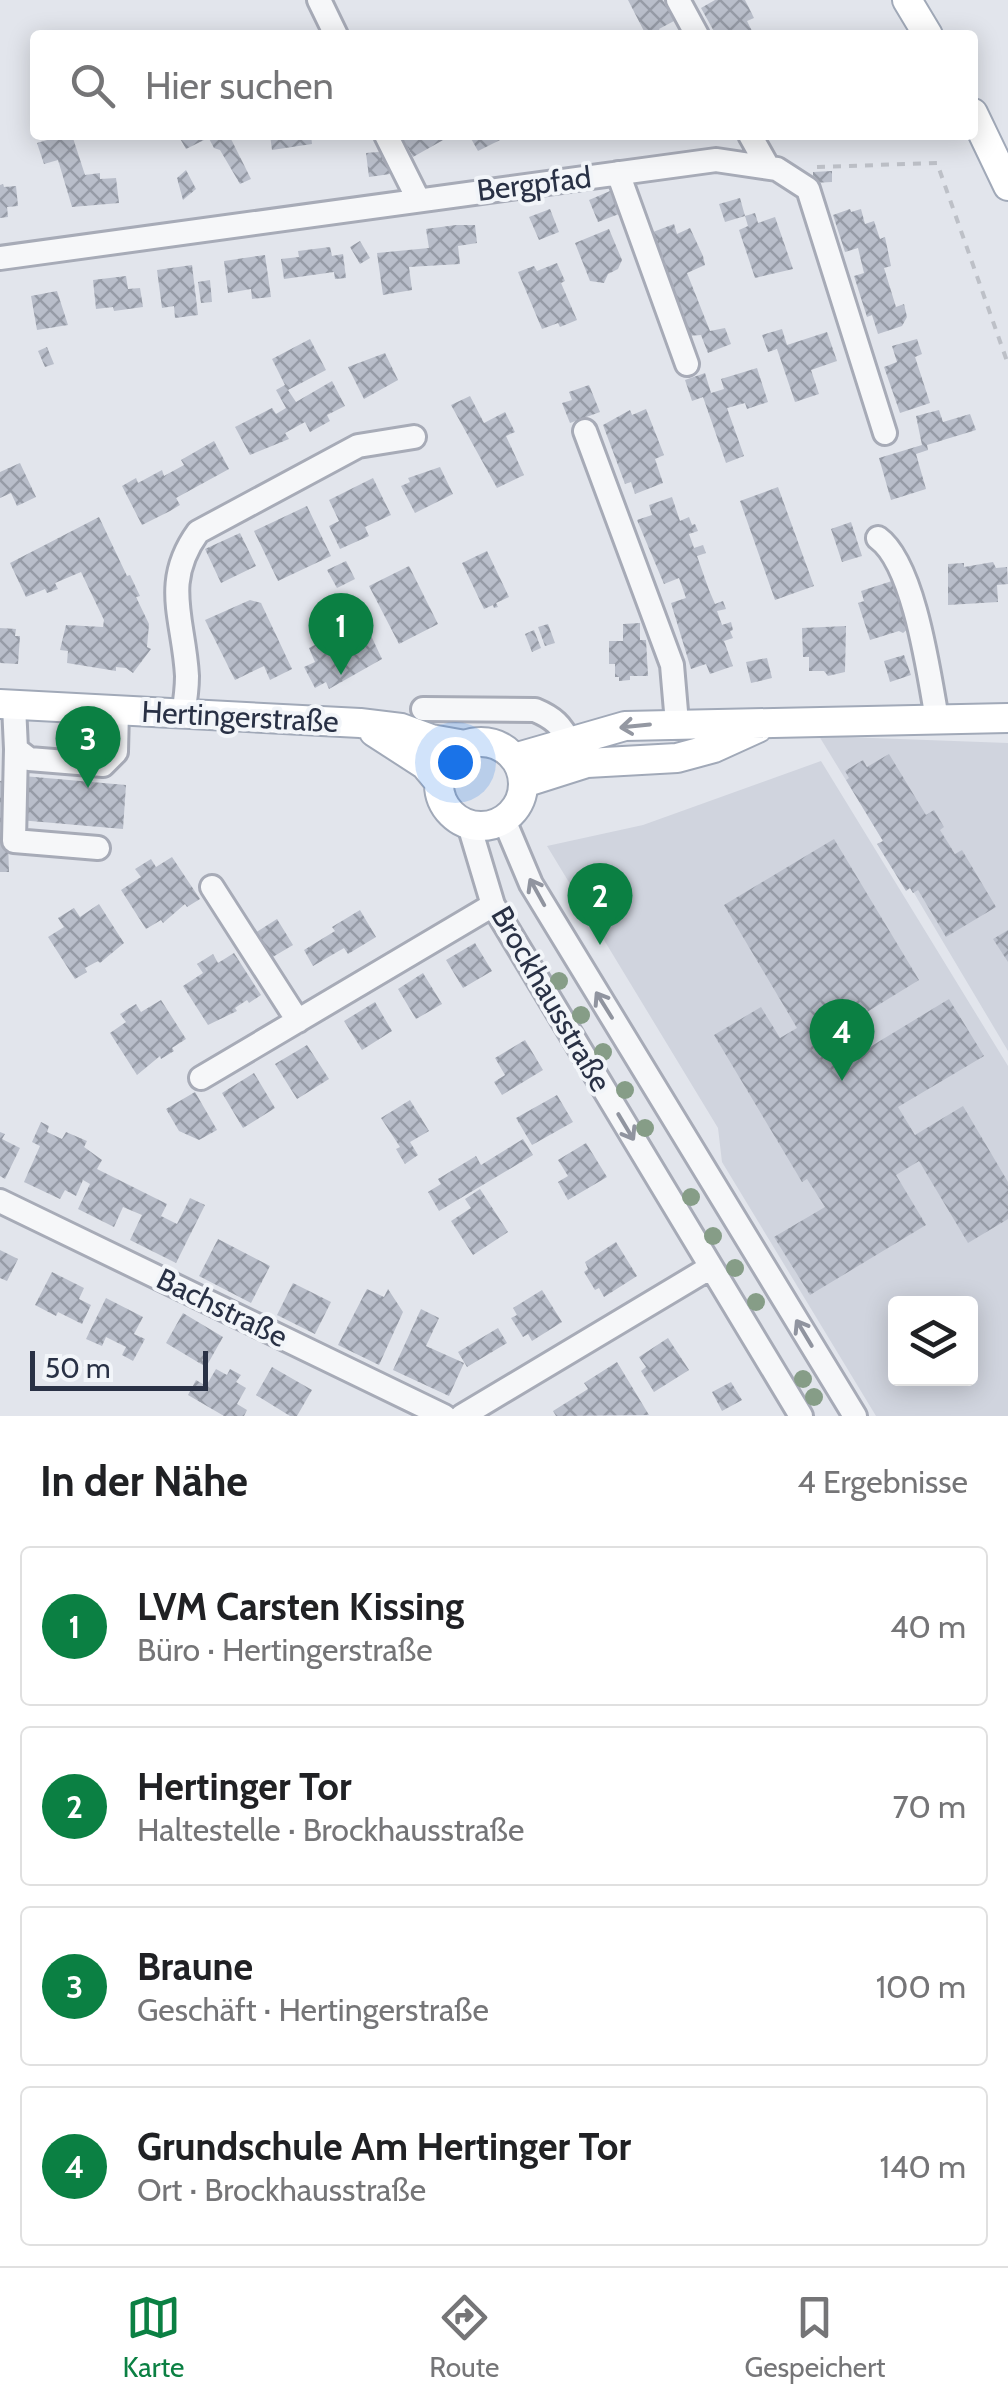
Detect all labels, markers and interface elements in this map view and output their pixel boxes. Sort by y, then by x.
search box [30,30,978,140]
icon: search [65,58,120,113]
text: Hier suchen [145,62,334,109]
street label: Bergpfad [475,158,593,209]
pin: 1 [308,592,374,675]
street label: Hertingerstraße [141,693,340,740]
pin: 3 [56,706,120,788]
one-way arrow [620,717,652,736]
your location [430,737,481,788]
pin: 2 [568,862,632,945]
one-way arrow [526,878,546,907]
street label: Brockhausstraße [483,899,619,1098]
one-way arrow [594,991,614,1020]
pin: 4 [810,998,874,1081]
one-way arrow [616,1112,636,1141]
street label: Bachstraße [151,1260,294,1355]
map controls [888,1296,978,1386]
button: layers [888,1296,978,1386]
one-way arrow [794,1319,814,1348]
scale bar [30,1346,208,1390]
text: 50 m [45,1351,111,1385]
text: In der Nähe [40,1455,248,1507]
text: 4 Ergebnisse [797,1462,968,1501]
text: LVM Carsten Kissing [137,1583,464,1630]
text: 1 [69,1607,80,1646]
text: 40 m [890,1607,966,1646]
text: Büro · Hertingerstraße [137,1630,433,1669]
text: Hertinger Tor [137,1763,352,1810]
text: 2 [66,1787,83,1826]
text: 70 m [893,1787,966,1826]
text: Haltestelle · Brockhausstraße [137,1810,524,1849]
text: Braune [137,1943,253,1990]
text: 3 [66,1967,83,2006]
text: 100 m [876,1967,966,2006]
text: Geschäft · Hertingerstraße [137,1990,489,2029]
text: Grundschule Am Hertinger Tor [137,2123,631,2170]
text: 4 [65,2147,84,2186]
text: 140 m [879,2147,966,2186]
text: Ort · Brockhausstraße [137,2170,426,2209]
tab: Karte [123,2290,184,2384]
tab: Route [429,2290,499,2384]
tab: Gespeichert [744,2290,885,2384]

